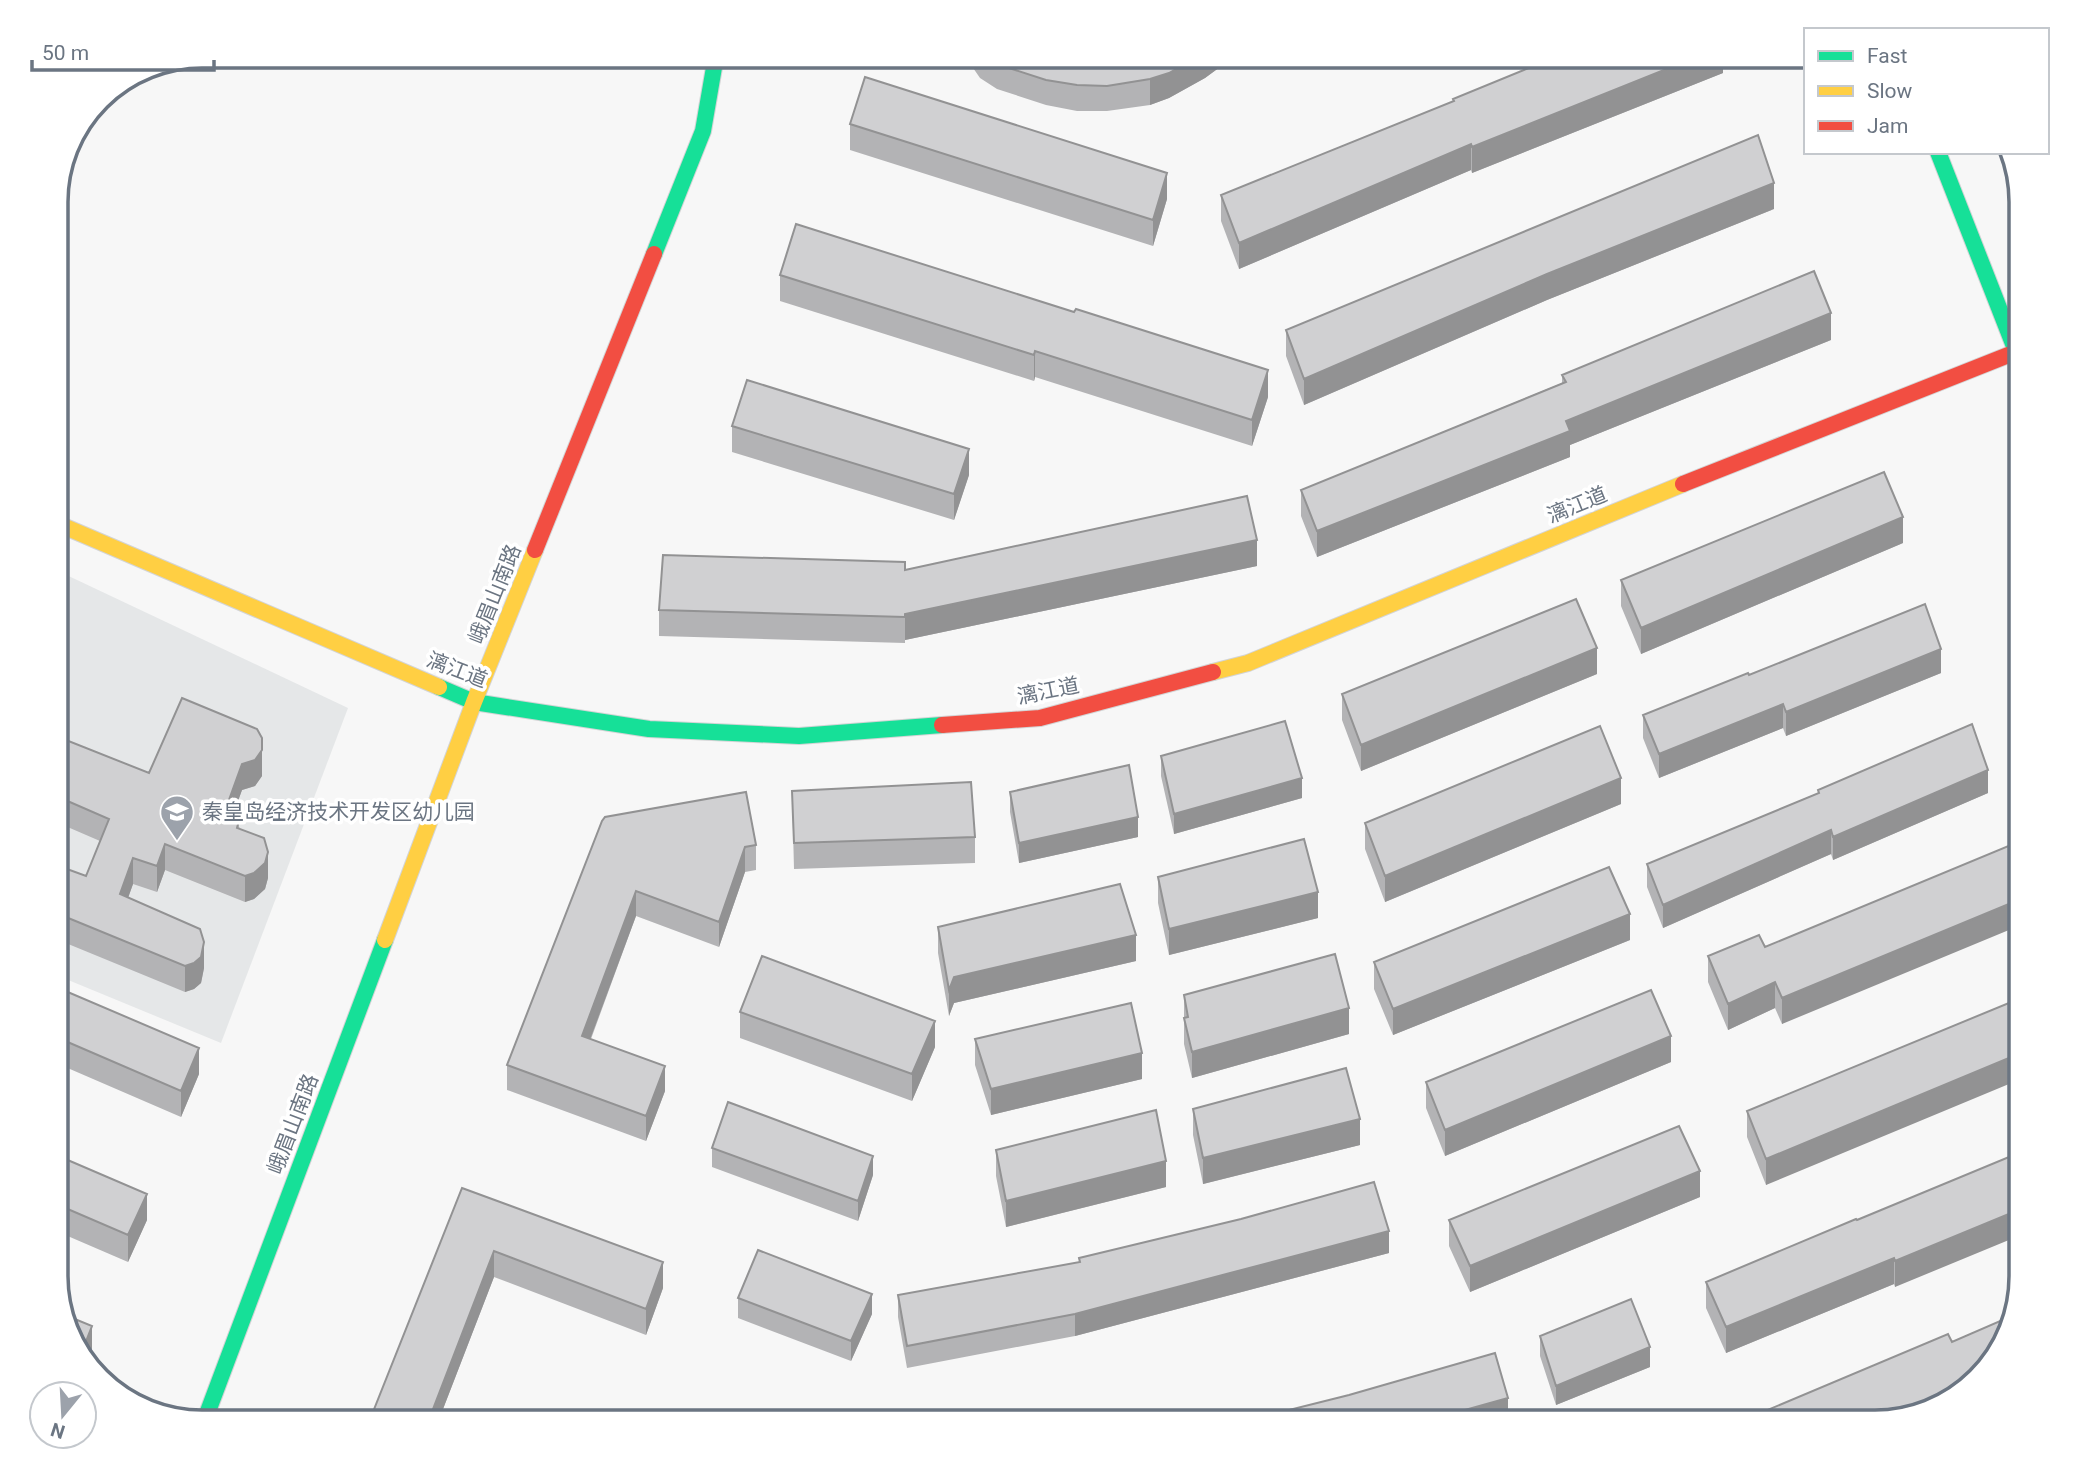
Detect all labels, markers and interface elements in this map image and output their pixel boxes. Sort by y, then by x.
scale bar [32,28,214,72]
legend [1804,28,2049,154]
text: 50 m [42,41,89,65]
text: Fast [1867,44,1908,68]
text: Slow [1867,79,1913,103]
text: Jam [1867,114,1908,138]
street label: 漓江道 [1543,482,1611,528]
street label: 峨眉山南路 [464,541,526,647]
street label: 漓江道 [423,648,491,692]
street label: 漓江道 [1015,673,1081,709]
school or university icon: 秦皇岛经济技术开发区幼儿园 [158,793,196,842]
place label: 秦皇岛经济技术开发区幼儿园 [202,800,475,824]
street label: 峨眉山南路 [263,1071,323,1177]
north arrow [28,1380,98,1450]
text: N [48,1418,68,1444]

